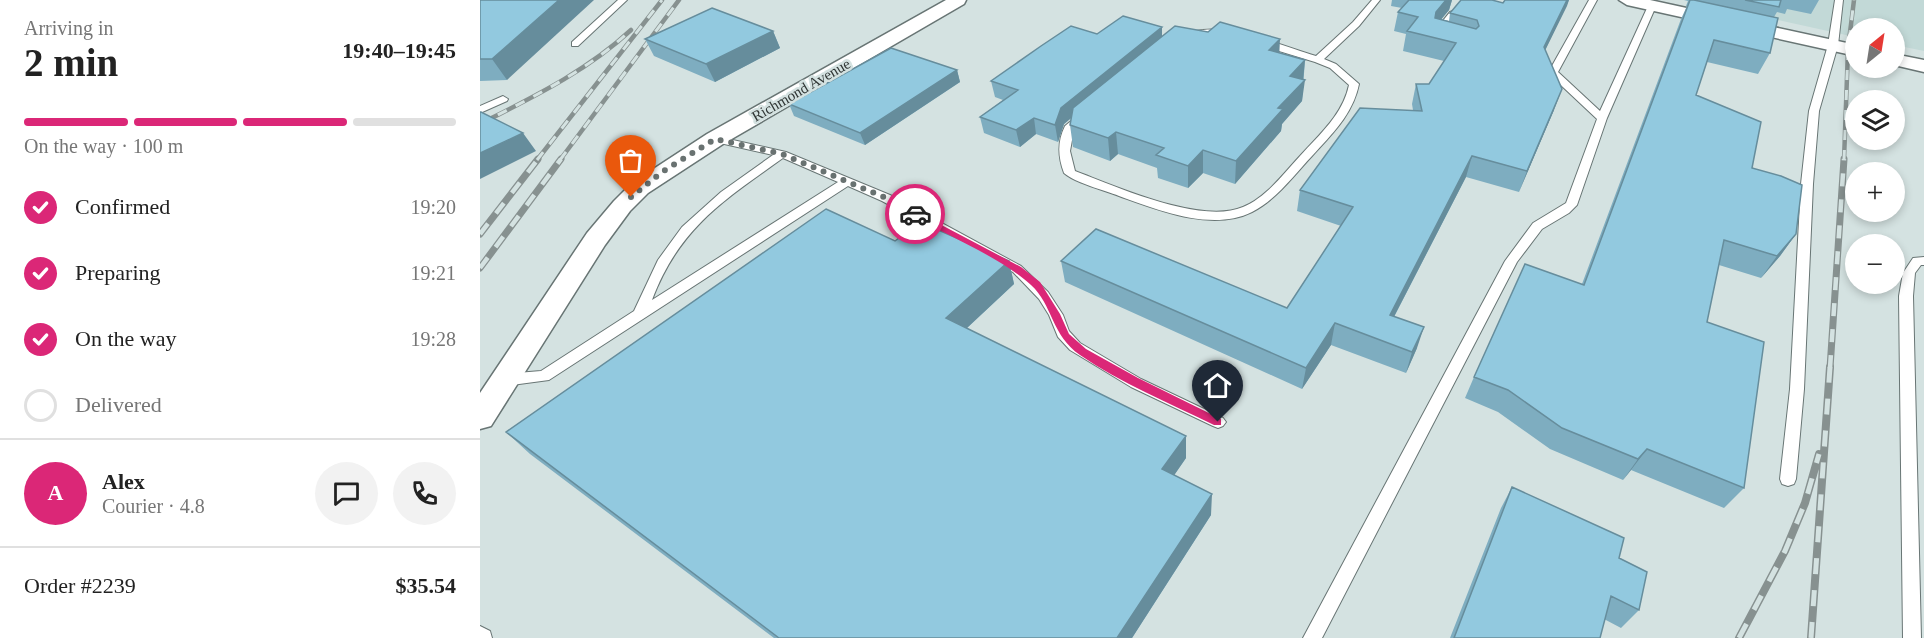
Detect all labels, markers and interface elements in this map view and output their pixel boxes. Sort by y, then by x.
text: Arriving in [24,17,113,39]
north arrow [1845,18,1905,78]
map controls [1845,18,1905,294]
text: 19:40–19:45 [342,38,456,63]
text: 2 min [24,41,118,84]
street label: Richmond Avenue [749,55,853,125]
button: layers [1845,90,1905,150]
text: On the way · 100 m [24,135,183,157]
pin [605,135,656,197]
icon: bag [614,144,647,177]
button: + [1845,162,1905,222]
courier [885,184,945,244]
icon: check [24,191,57,224]
text: Confirmed [75,194,170,219]
text: 19:20 [410,196,456,218]
icon: car [899,198,932,231]
button: − [1845,234,1905,294]
icon: check [24,257,57,290]
text: Preparing [75,260,161,285]
text: 19:21 [410,262,456,284]
icon: check [24,323,57,356]
text: On the way [75,326,176,351]
text: 19:28 [410,328,456,350]
pin [1192,360,1243,422]
icon: home [1201,369,1234,402]
text: Delivered [75,392,162,417]
button: chat [315,462,378,525]
button: phone [393,462,456,525]
text: Alex [102,469,145,494]
text: A [48,480,63,505]
text: Courier · 4.8 [102,495,205,517]
text: Order #2239 [24,573,136,598]
text: $35.54 [396,573,456,598]

